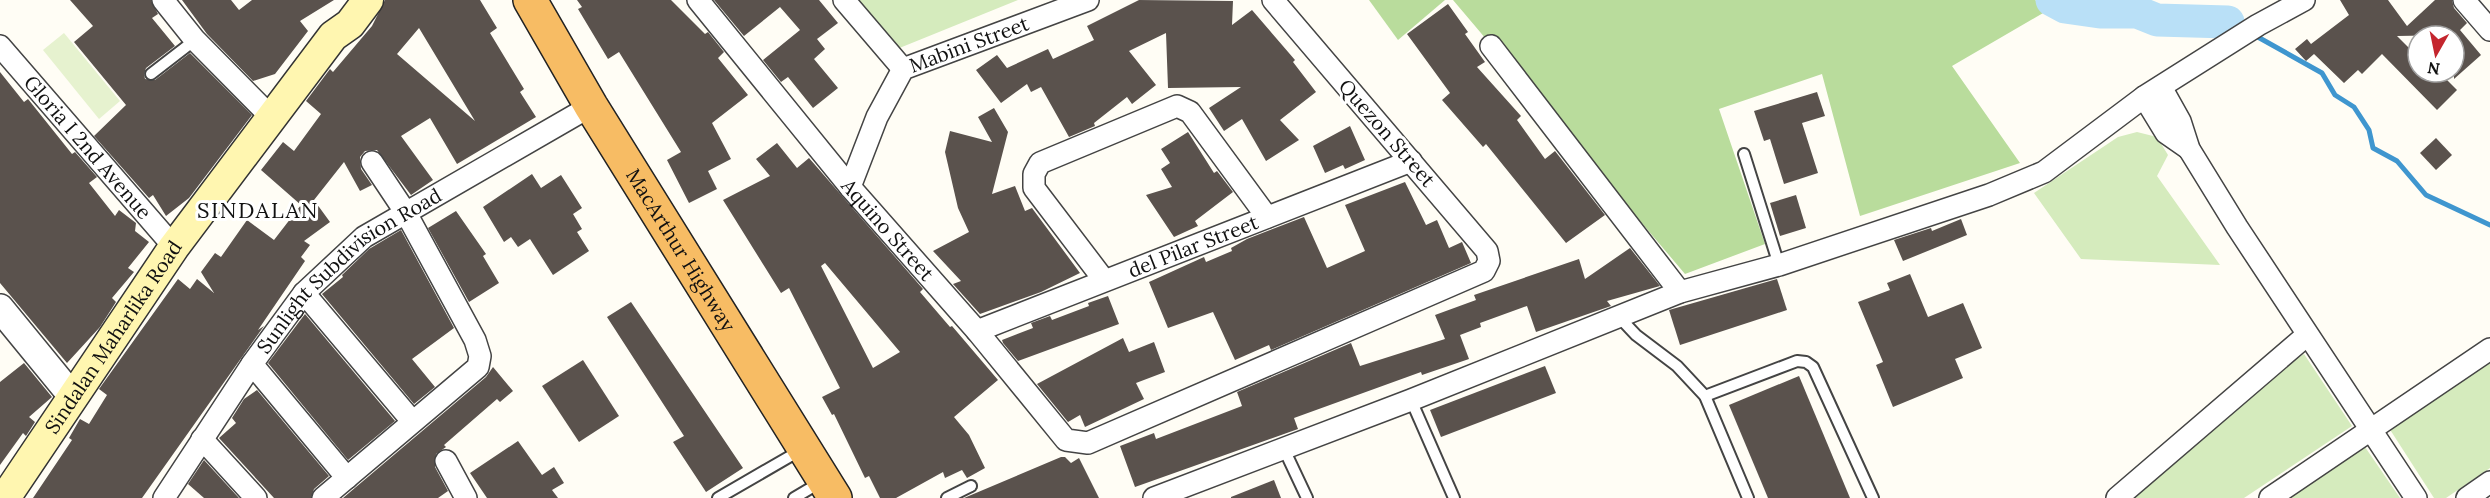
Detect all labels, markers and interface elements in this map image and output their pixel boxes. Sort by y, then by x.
street label: Mabini Street [905,10,1032,78]
north arrow [2406,24,2466,84]
text: N [2426,58,2441,80]
street label: Gloria I 2nd Avenue [19,70,157,224]
street label: Quezon Street [1334,74,1441,192]
street label: MacArthur Highway [621,164,741,336]
street label: Aquino Street [836,173,940,286]
street label: Sunlight Subdivision Road [251,182,446,358]
district label: SINDALAN [197,196,319,224]
street label: del Pilar Street [1124,209,1262,283]
street label: Sindalan Maharlika Road [39,235,187,438]

